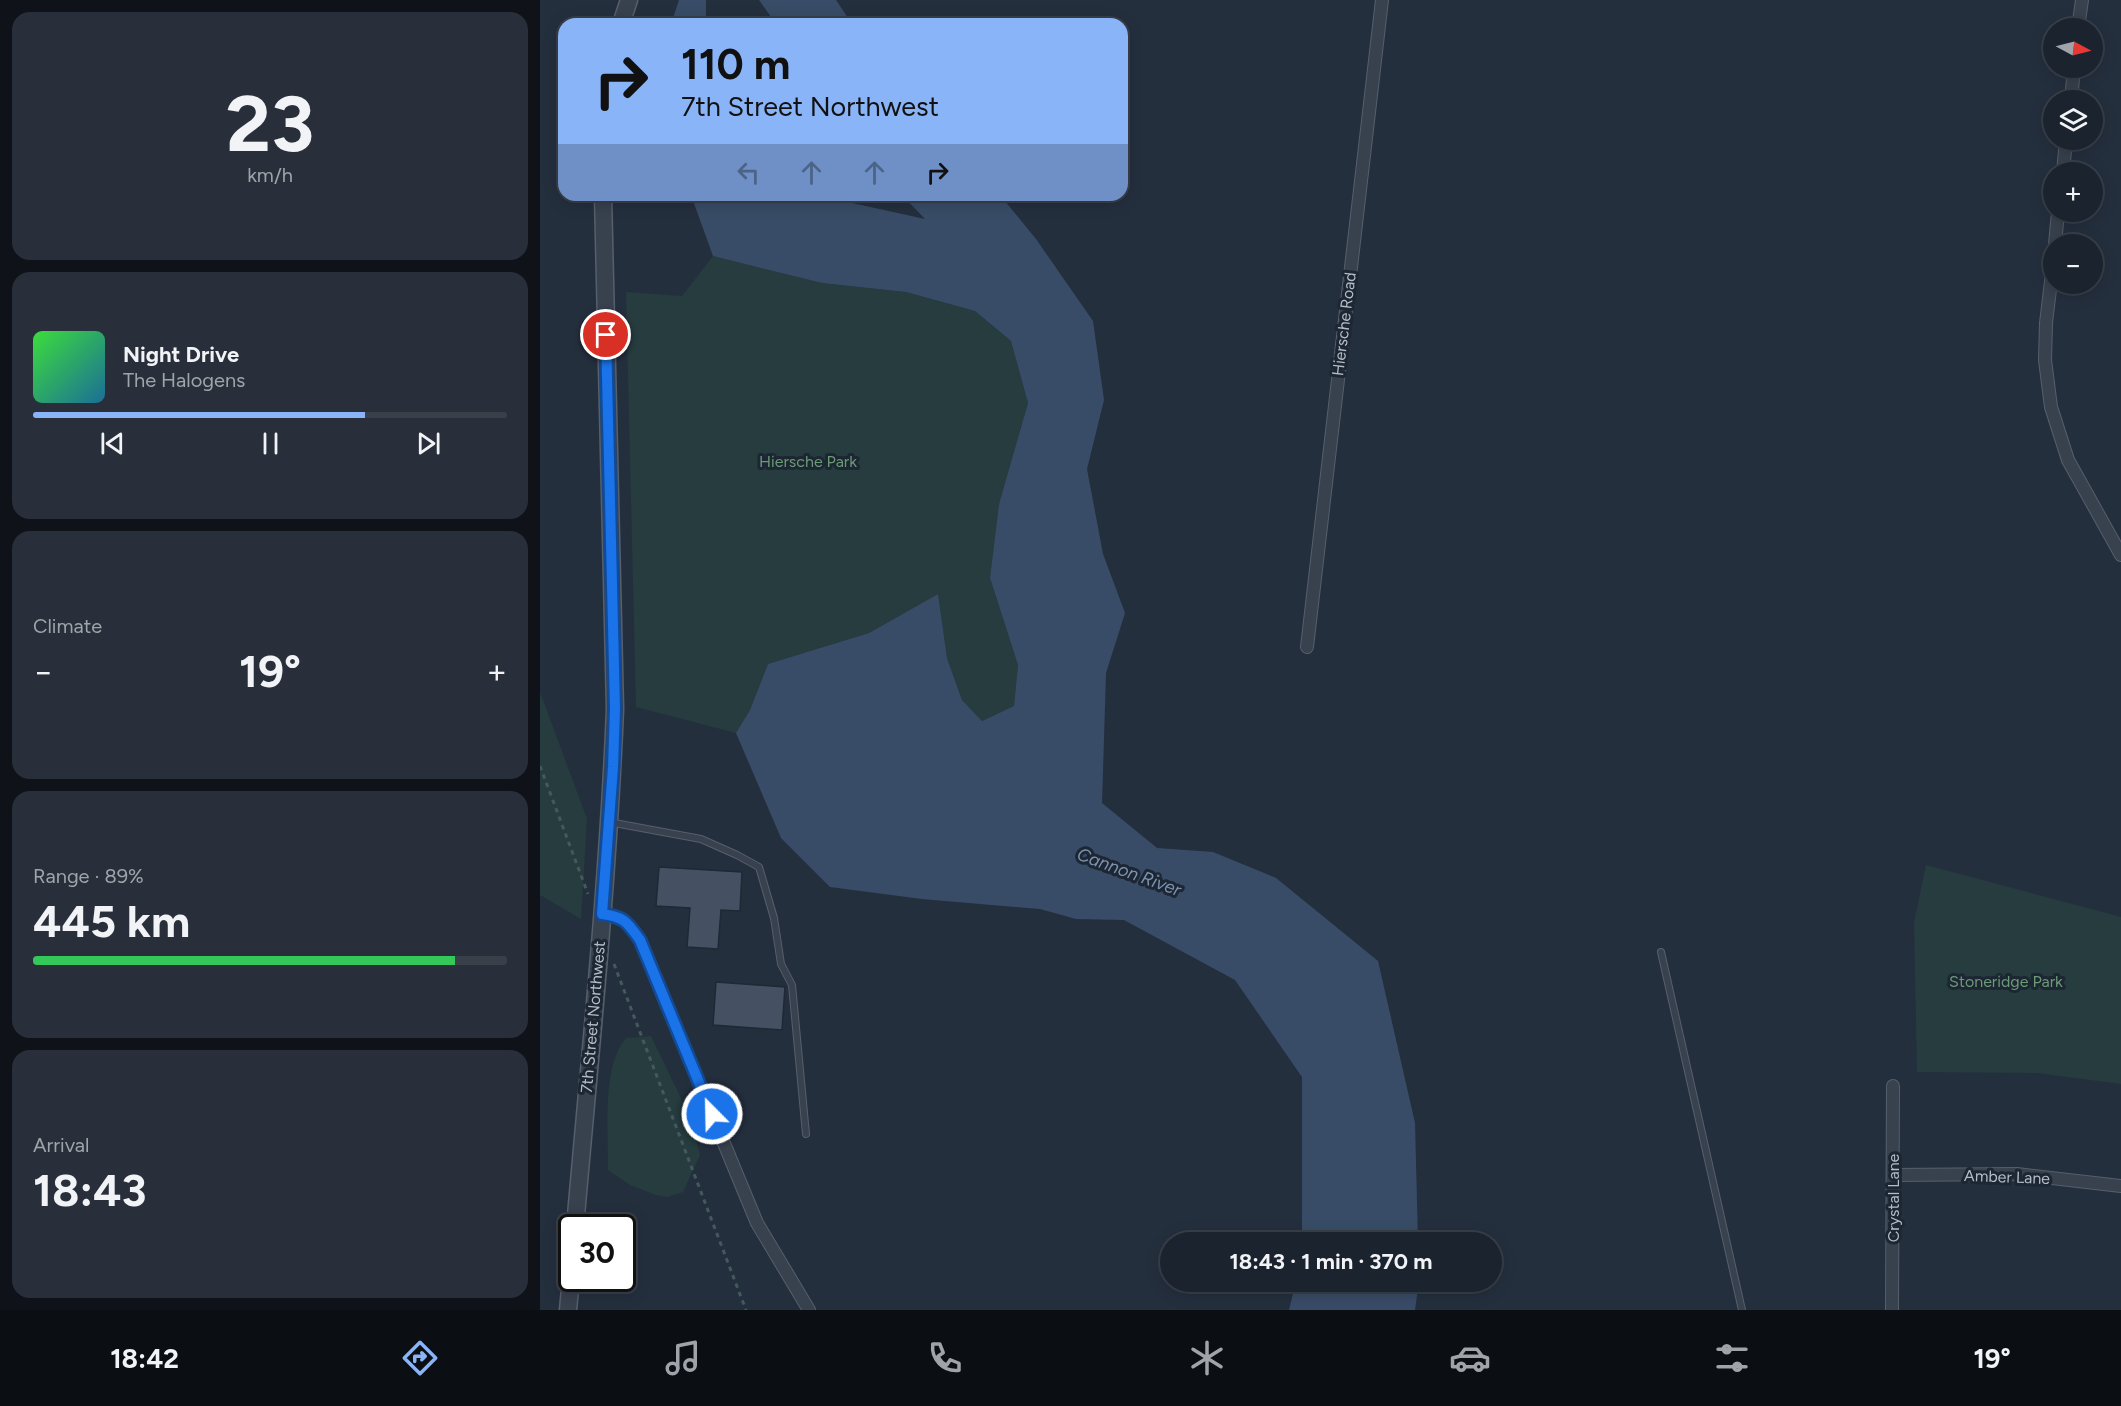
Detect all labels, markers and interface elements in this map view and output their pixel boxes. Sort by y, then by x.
north arrow [2043,18,2103,78]
map controls [2043,18,2103,294]
text: 110 m [681,39,790,90]
icon: right [582,42,660,120]
text: 23 [226,77,314,171]
text: 7th Street Northwest [681,90,939,123]
button: layers [2043,90,2103,150]
icon: left [732,156,765,189]
icon: ahead [795,156,828,189]
icon: ahead [858,156,891,189]
icon: right [921,156,954,189]
button: + [2043,162,2103,222]
text: km/h [247,163,293,187]
button: − [2043,234,2103,294]
street label: Hiersche Road [1328,271,1360,377]
pin [580,309,631,360]
icon: arrive [589,318,622,351]
text: Night Drive [123,341,239,368]
text: The Halogens [123,368,245,392]
icon: previous [96,427,129,460]
icon: pause [254,427,287,460]
icon: next [412,427,445,460]
park label: Hiersche Park [759,452,857,471]
text: Climate [33,614,102,638]
text: 19° [239,644,301,698]
text: − [33,652,54,691]
text: + [486,652,507,691]
water label: Cannon River [1074,843,1185,901]
text: Range · 89% [33,864,144,888]
text: 445 km [33,894,190,948]
street label: 7th Street Northwest [577,940,609,1094]
park label: Stoneridge Park [1949,972,2063,991]
position arrow [680,1082,744,1146]
text: Arrival [33,1133,89,1157]
street label: Crystal Lane [1884,1153,1903,1242]
text: 18:43 [33,1163,147,1217]
street label: Amber Lane [1964,1166,2051,1188]
speed limit sign: 30 [558,1214,636,1292]
text: 18:43 · 1 min · 370 m [1229,1248,1433,1275]
icon: directions [399,1337,441,1379]
icon: music [662,1337,704,1379]
icon: phone [924,1337,966,1379]
icon: climate [1186,1337,1228,1379]
icon: car [1449,1337,1491,1379]
icon: filters [1711,1337,1753,1379]
text: 18:42 [110,1342,179,1375]
text: 19° [1973,1342,2011,1375]

